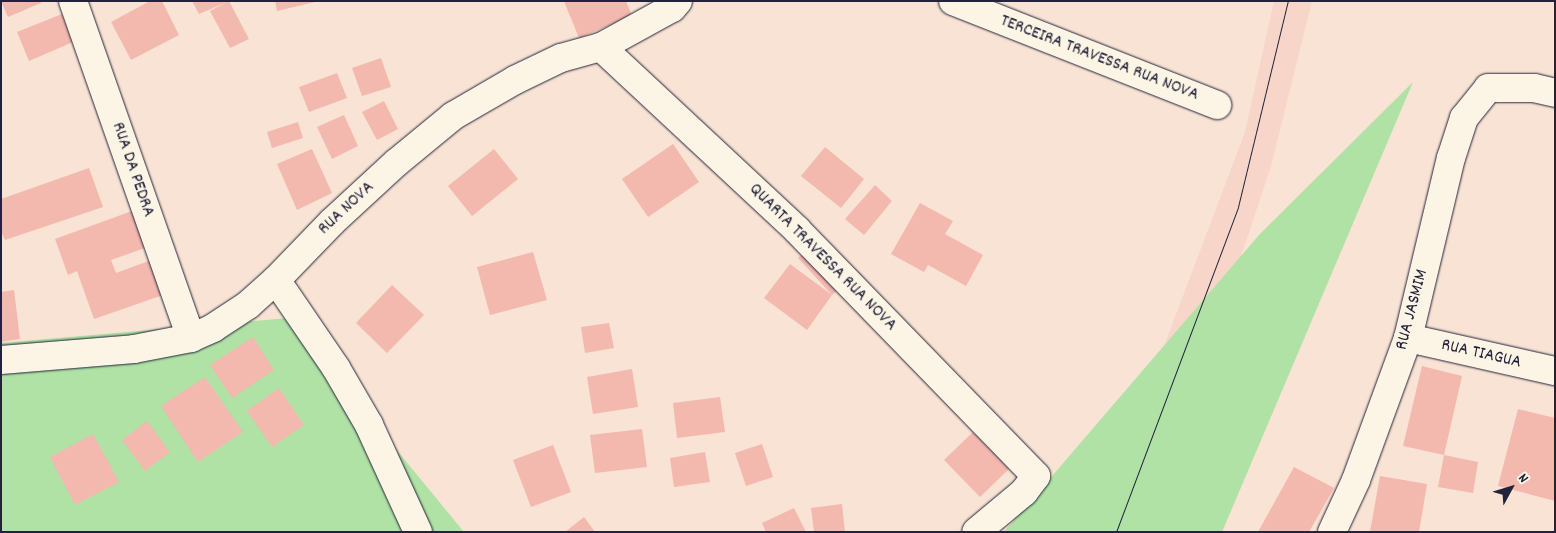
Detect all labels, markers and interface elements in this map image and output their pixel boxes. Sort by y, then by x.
street label: TERCEIRA TRAVESSA RUA NOVA [997,11,1201,107]
street label: RUA DA PEDRA [106,120,158,220]
street label: RUA NOVA [314,178,380,240]
street label: QUARTA TRAVESSA RUA NOVA [743,179,901,337]
street label: RUA JASMIM [1392,267,1434,353]
street label: RUA TIAGUA [1439,335,1523,375]
north arrow [1486,463,1536,513]
text: N [1513,470,1533,488]

